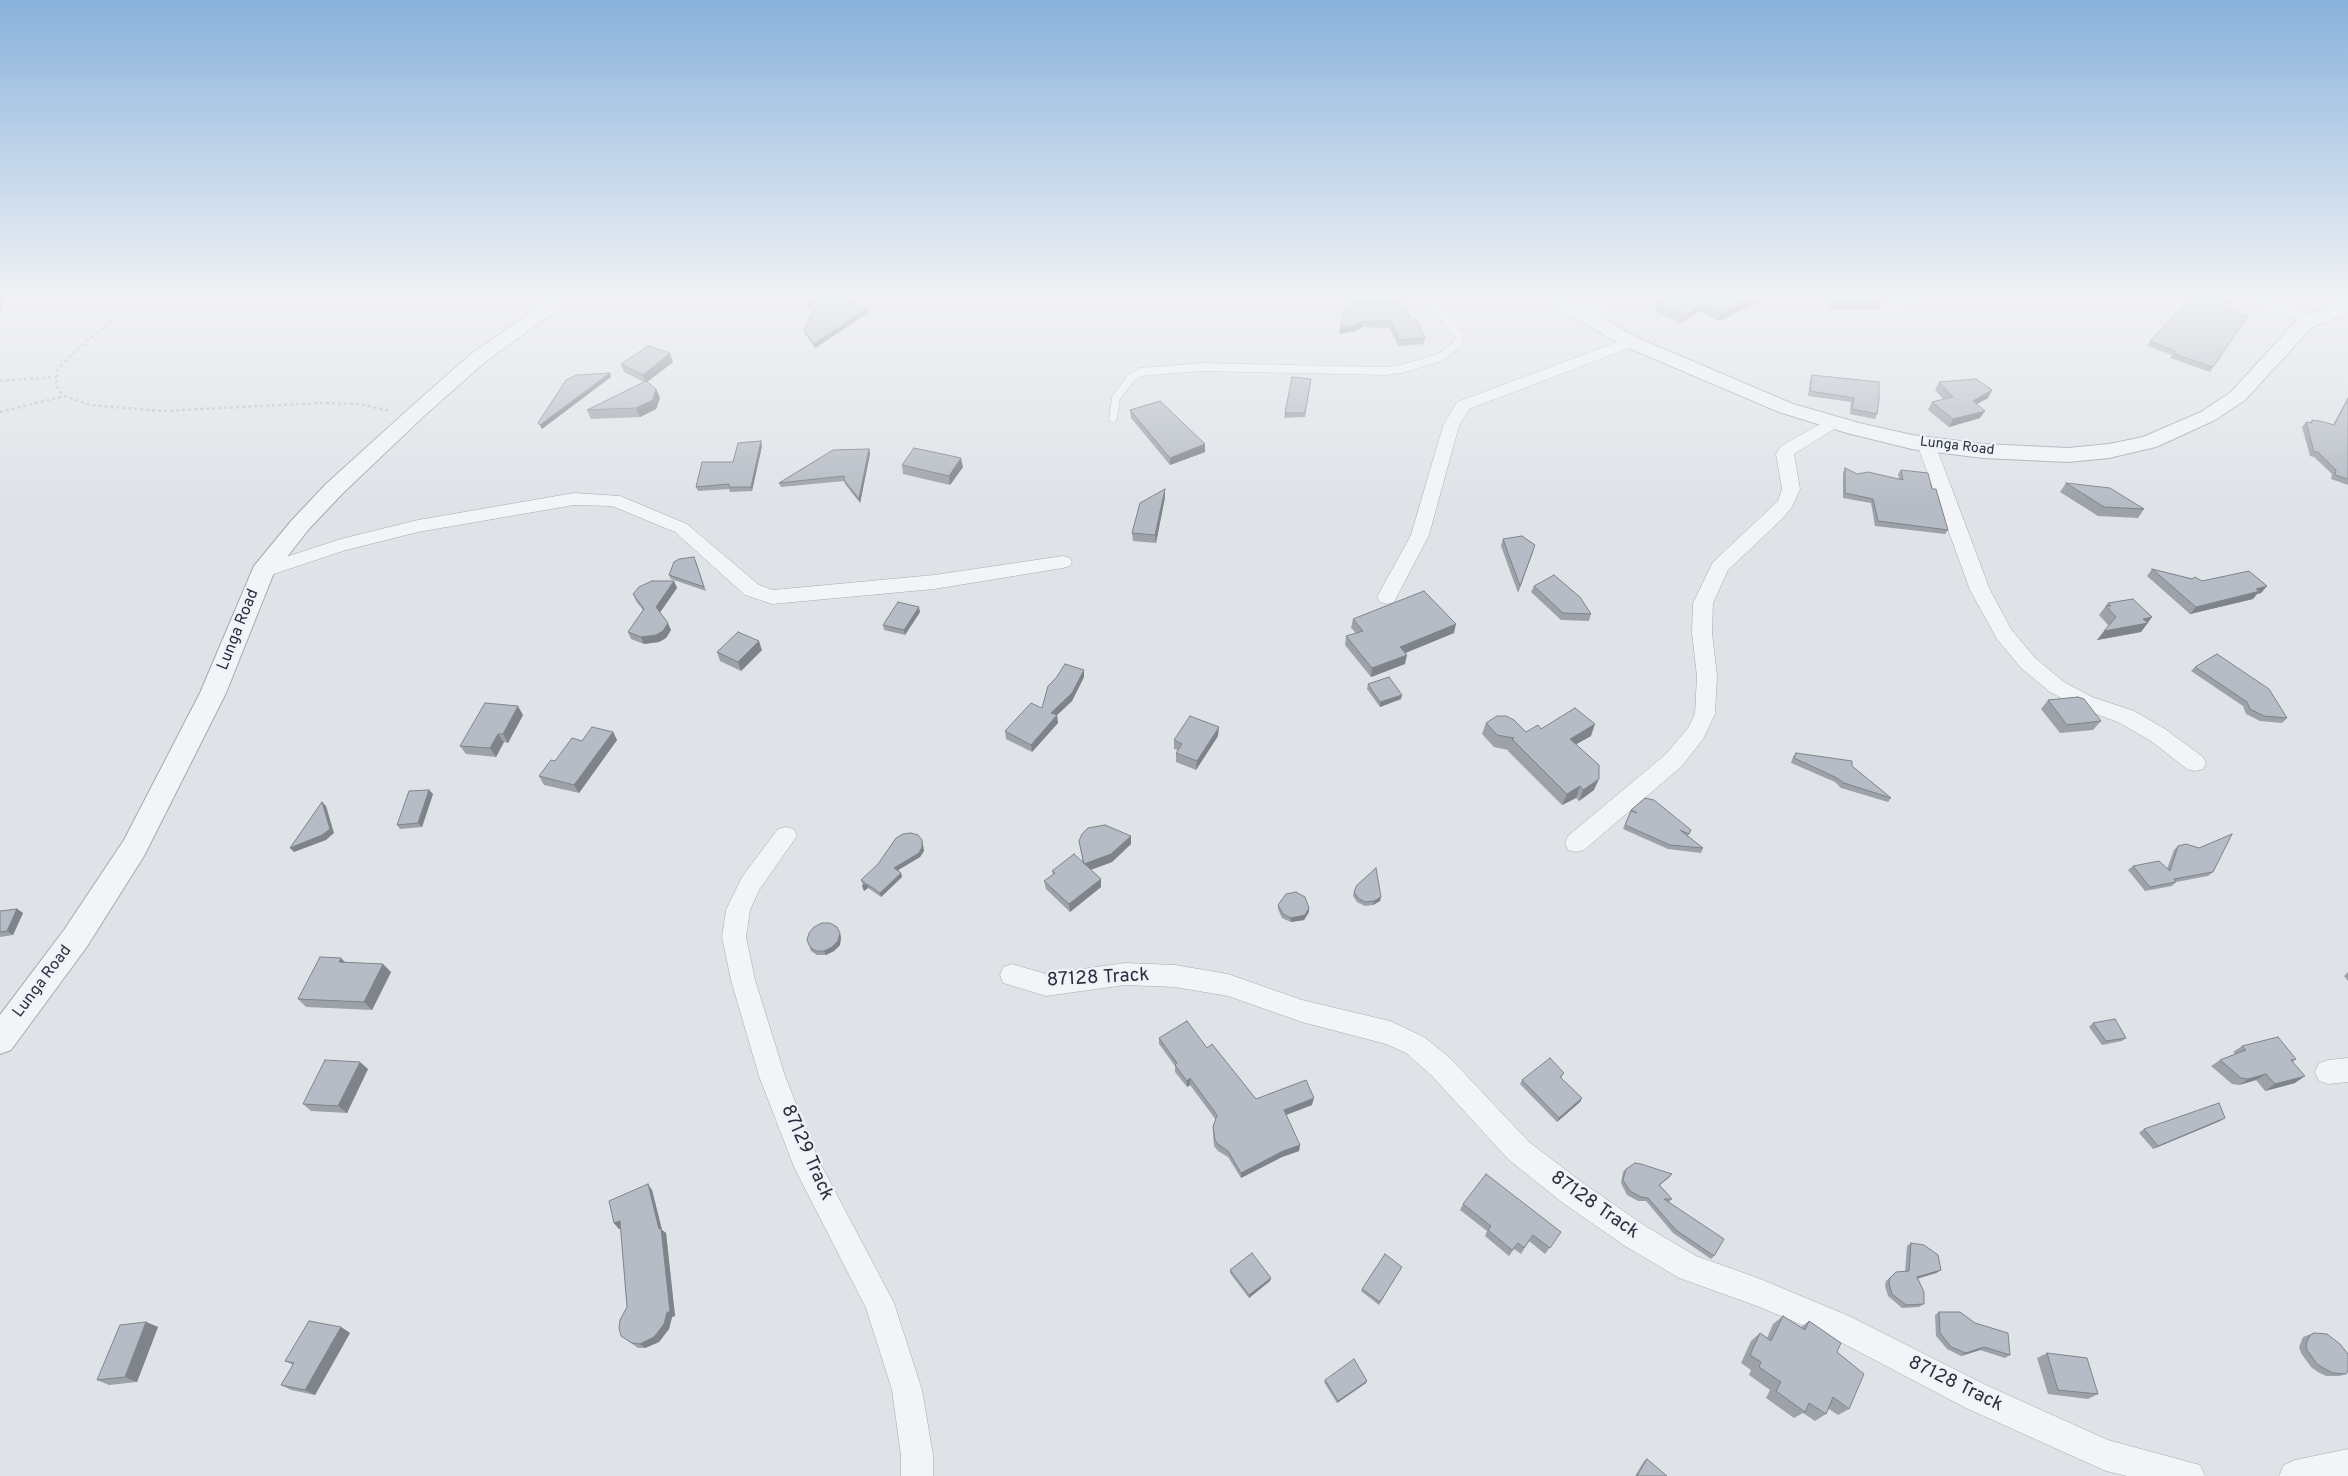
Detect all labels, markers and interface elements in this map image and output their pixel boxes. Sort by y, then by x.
street label: Lunga Road [1919,434,1995,460]
street label: Lunga Road [214,587,264,673]
street label: Lunga Road [10,942,76,1022]
street label: 87128 Track [1046,965,1150,993]
street label: 87129 Track [775,1102,837,1204]
street label: 87128 Track [1545,1167,1643,1245]
street label: 87128 Track [1904,1352,2006,1418]

